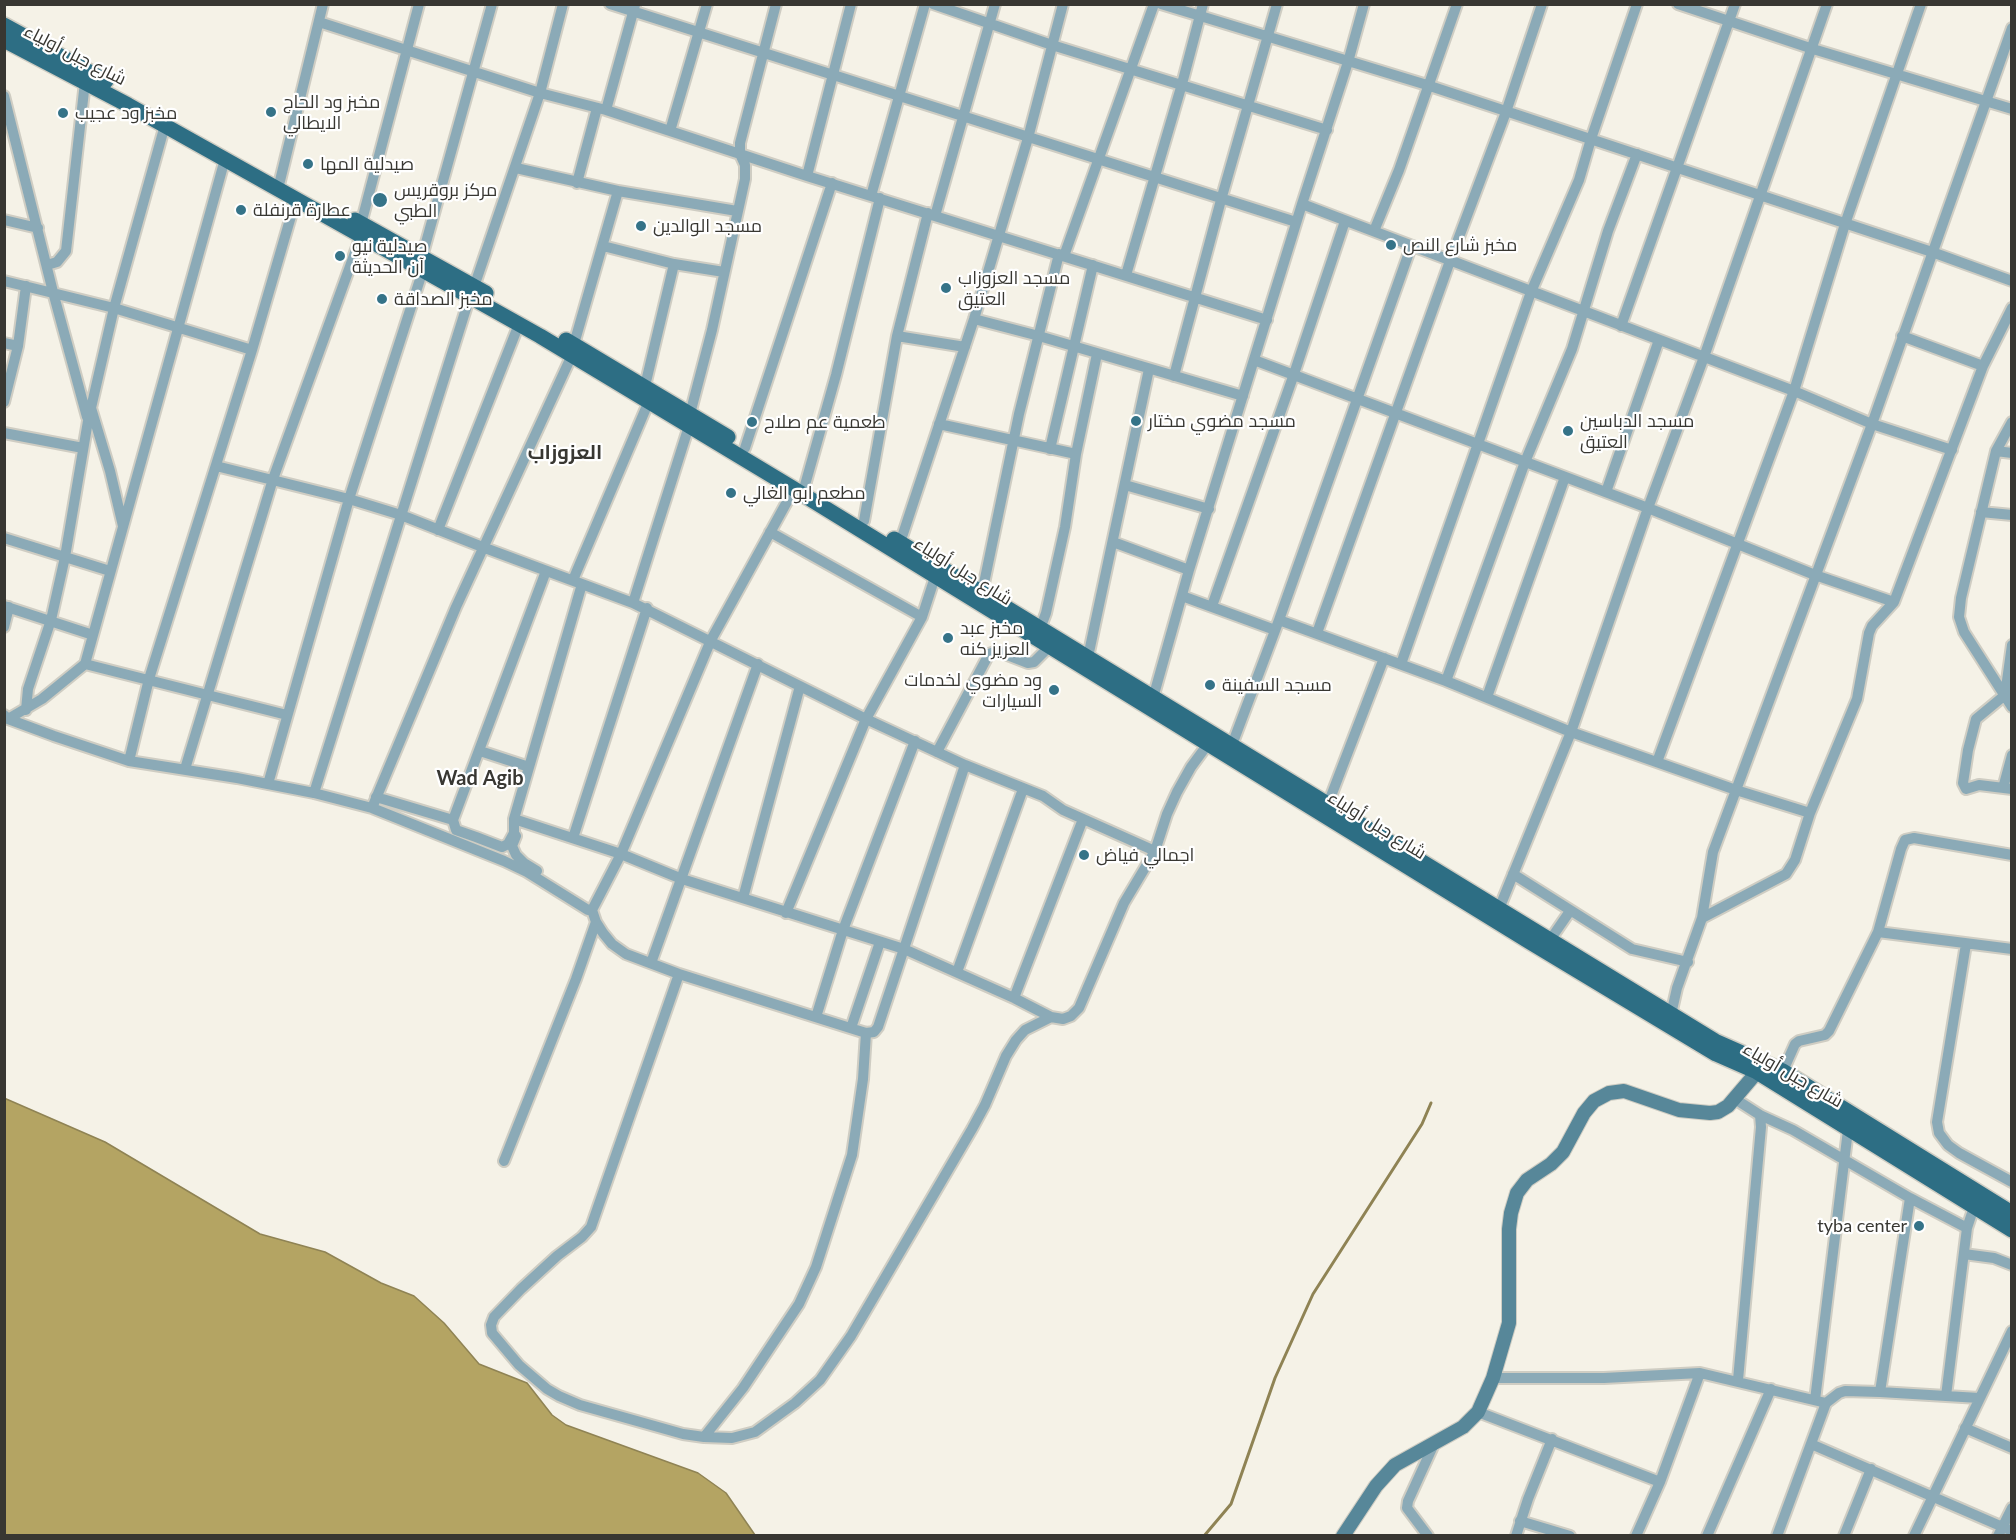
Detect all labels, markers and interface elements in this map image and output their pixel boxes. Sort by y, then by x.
street label: شارع جبل أولياء [20,20,130,90]
place label: مخبز ود الحاج الايطالي [283,91,380,134]
place label: مخبز ود عجيب [75,102,177,124]
marker: مخبز ود الحاج الايطالي [264,105,278,119]
marker: مخبز ود عجيب [56,106,70,120]
place label: صيدلية المها [320,153,414,175]
marker: صيدلية المها [301,157,315,171]
place label: مركز بروقريس الطبي [394,179,497,222]
marker: مركز بروقريس الطبي [371,191,389,209]
place label: عطارة قرنفلة [253,199,351,221]
marker: عطارة قرنفلة [234,203,248,217]
place label: مسجد الوالدين [653,215,762,237]
marker: مسجد الوالدين [634,219,648,233]
place label: مخبز شارع النص [1403,234,1517,256]
place label: صيدلية نيو آن الحديثة [352,235,427,278]
marker: مخبز شارع النص [1384,238,1398,252]
marker: صيدلية نيو آن الحديثة [333,249,347,263]
place label: مسجد العزوزاب العتيق [958,267,1070,310]
marker: مسجد العزوزاب العتيق [939,281,953,295]
place label: مخبز الصداقة [394,288,493,310]
marker: مخبز الصداقة [375,292,389,306]
place label: مسجد مضوي مختار [1148,410,1296,432]
place label: مسجد الدباسين العتيق [1580,410,1694,452]
place label: طعمية عم صلاح [764,411,886,433]
marker: مسجد مضوي مختار [1129,414,1143,428]
marker: طعمية عم صلاح [745,415,759,429]
marker: مسجد الدباسين العتيق [1561,424,1575,438]
district label: العزوزاب [528,441,602,465]
place label: مطعم ابو الغالي [743,482,866,504]
marker: مطعم ابو الغالي [724,486,738,500]
street label: شارع جبل أولياء [910,532,1016,610]
place label: مخبز عبد العزيز كنه [960,617,1030,660]
marker: مخبز عبد العزيز كنه [941,631,955,645]
place label: ود مضوي لخدمات السيارات [904,669,1042,712]
place label: مسجد السفينة [1222,674,1332,696]
marker: مسجد السفينة [1203,678,1217,692]
marker: ود مضوي لخدمات السيارات [1047,683,1061,697]
district label: Wad Agib [436,767,524,791]
street label: شارع جبل أولياء [1324,786,1430,864]
place label: اجمالي فياض [1096,844,1194,866]
marker: اجمالي فياض [1077,848,1091,862]
street label: شارع جبل أولياء [1739,1038,1847,1112]
place label: tyba center [1817,1215,1907,1237]
marker: tyba center [1912,1219,1926,1233]

